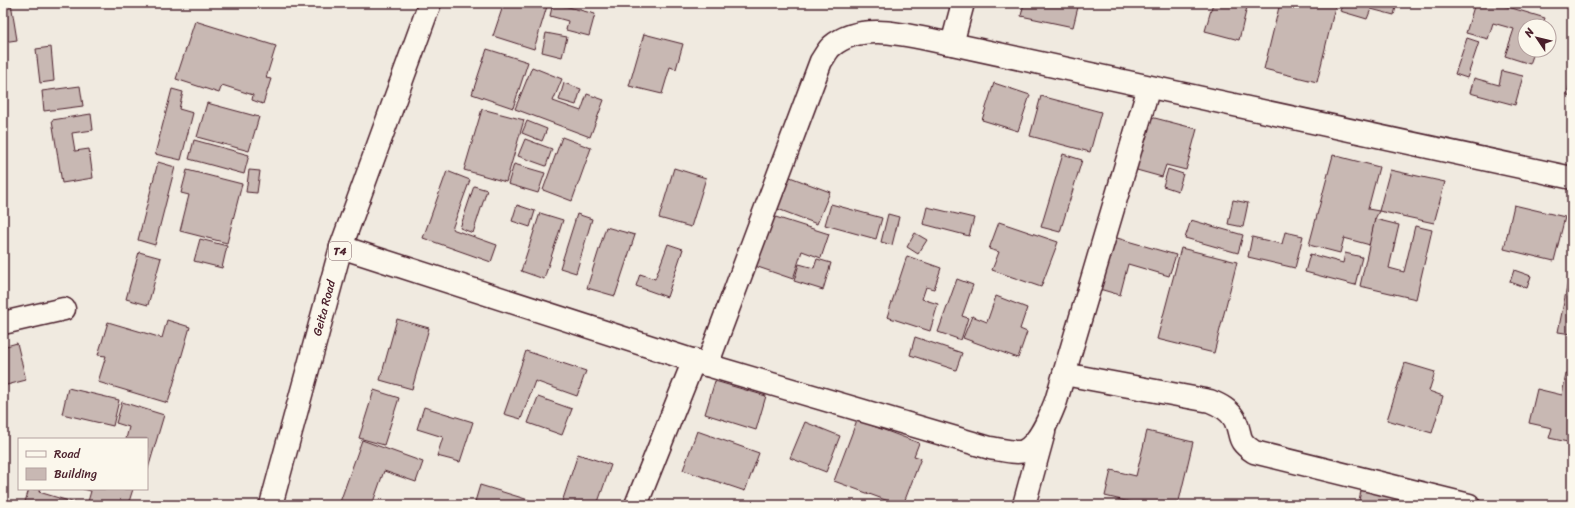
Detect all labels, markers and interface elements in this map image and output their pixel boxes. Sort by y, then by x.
north arrow [1517,18,1557,58]
text: N [1519,24,1539,42]
road number: T4 [329,242,351,260]
street label: Geita Road [306,277,342,338]
legend [18,438,148,490]
text: Road [54,443,81,465]
text: Building [54,463,97,485]

